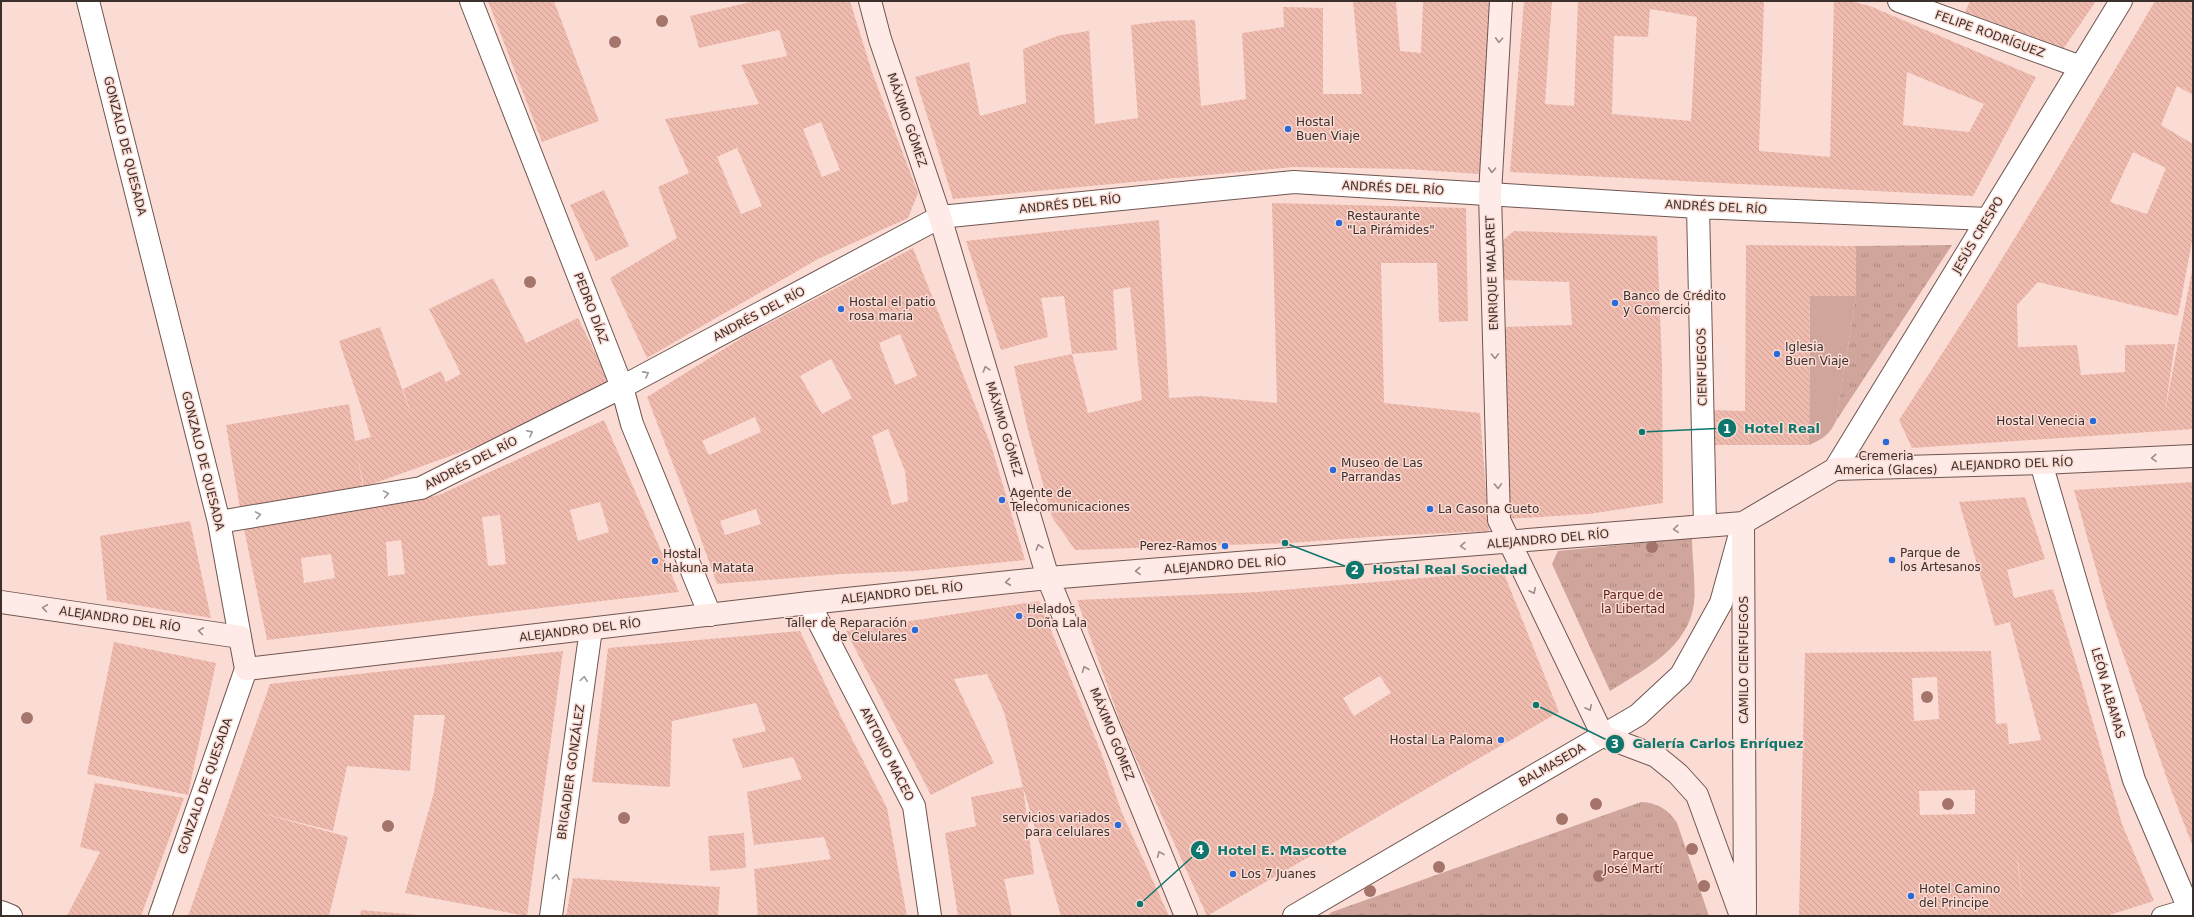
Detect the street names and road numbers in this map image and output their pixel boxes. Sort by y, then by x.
street label: FELIPE RODRÍGUEZ [1933,7,2047,60]
street label: MÁXIMO GÓMEZ [884,71,931,169]
street label: GONZALO DE QUESADA [101,75,149,218]
street label: ANDRÉS DEL RÍO [1341,177,1445,198]
street label: ANDRÉS DEL RÍO [1018,191,1122,216]
street label: JESÚS CRESPO [1948,193,2007,277]
street label: ANDRÉS DEL RÍO [1664,196,1768,217]
street label: ENRIQUE MALARET [1483,215,1501,331]
street label: PEDRO DÍAZ [571,270,612,345]
street label: ANDRÉS DEL RÍO [710,283,808,344]
street label: CIENFUEGOS [1694,328,1710,406]
street label: MÁXIMO GÓMEZ [983,379,1026,478]
street label: GONZALO DE QUESADA [179,390,227,533]
street label: ANDRÉS DEL RÍO [422,433,520,492]
street label: ALEJANDRO DEL RÍO [1951,454,2073,473]
street label: ALEJANDRO DEL RÍO [1486,526,1610,551]
street label: ALEJANDRO DEL RÍO [1163,553,1287,576]
street label: ALEJANDRO DEL RÍO [840,579,964,606]
street label: CAMILO CIENFUEGOS [1737,596,1751,724]
street label: ALEJANDRO DEL RÍO [58,603,182,634]
street label: ALEJANDRO DEL RÍO [518,615,642,644]
street label: LEÓN ALBAMAS [2088,646,2129,740]
street label: MÁXIMO GÓMEZ [1087,685,1138,782]
street label: BRIGADIER GONZÁLEZ [554,703,587,841]
street label: ANTONIO MACEO [857,705,917,803]
street label: GONZALO DE QUESADA [175,715,235,856]
street label: BALMASEDA [1516,740,1588,790]

